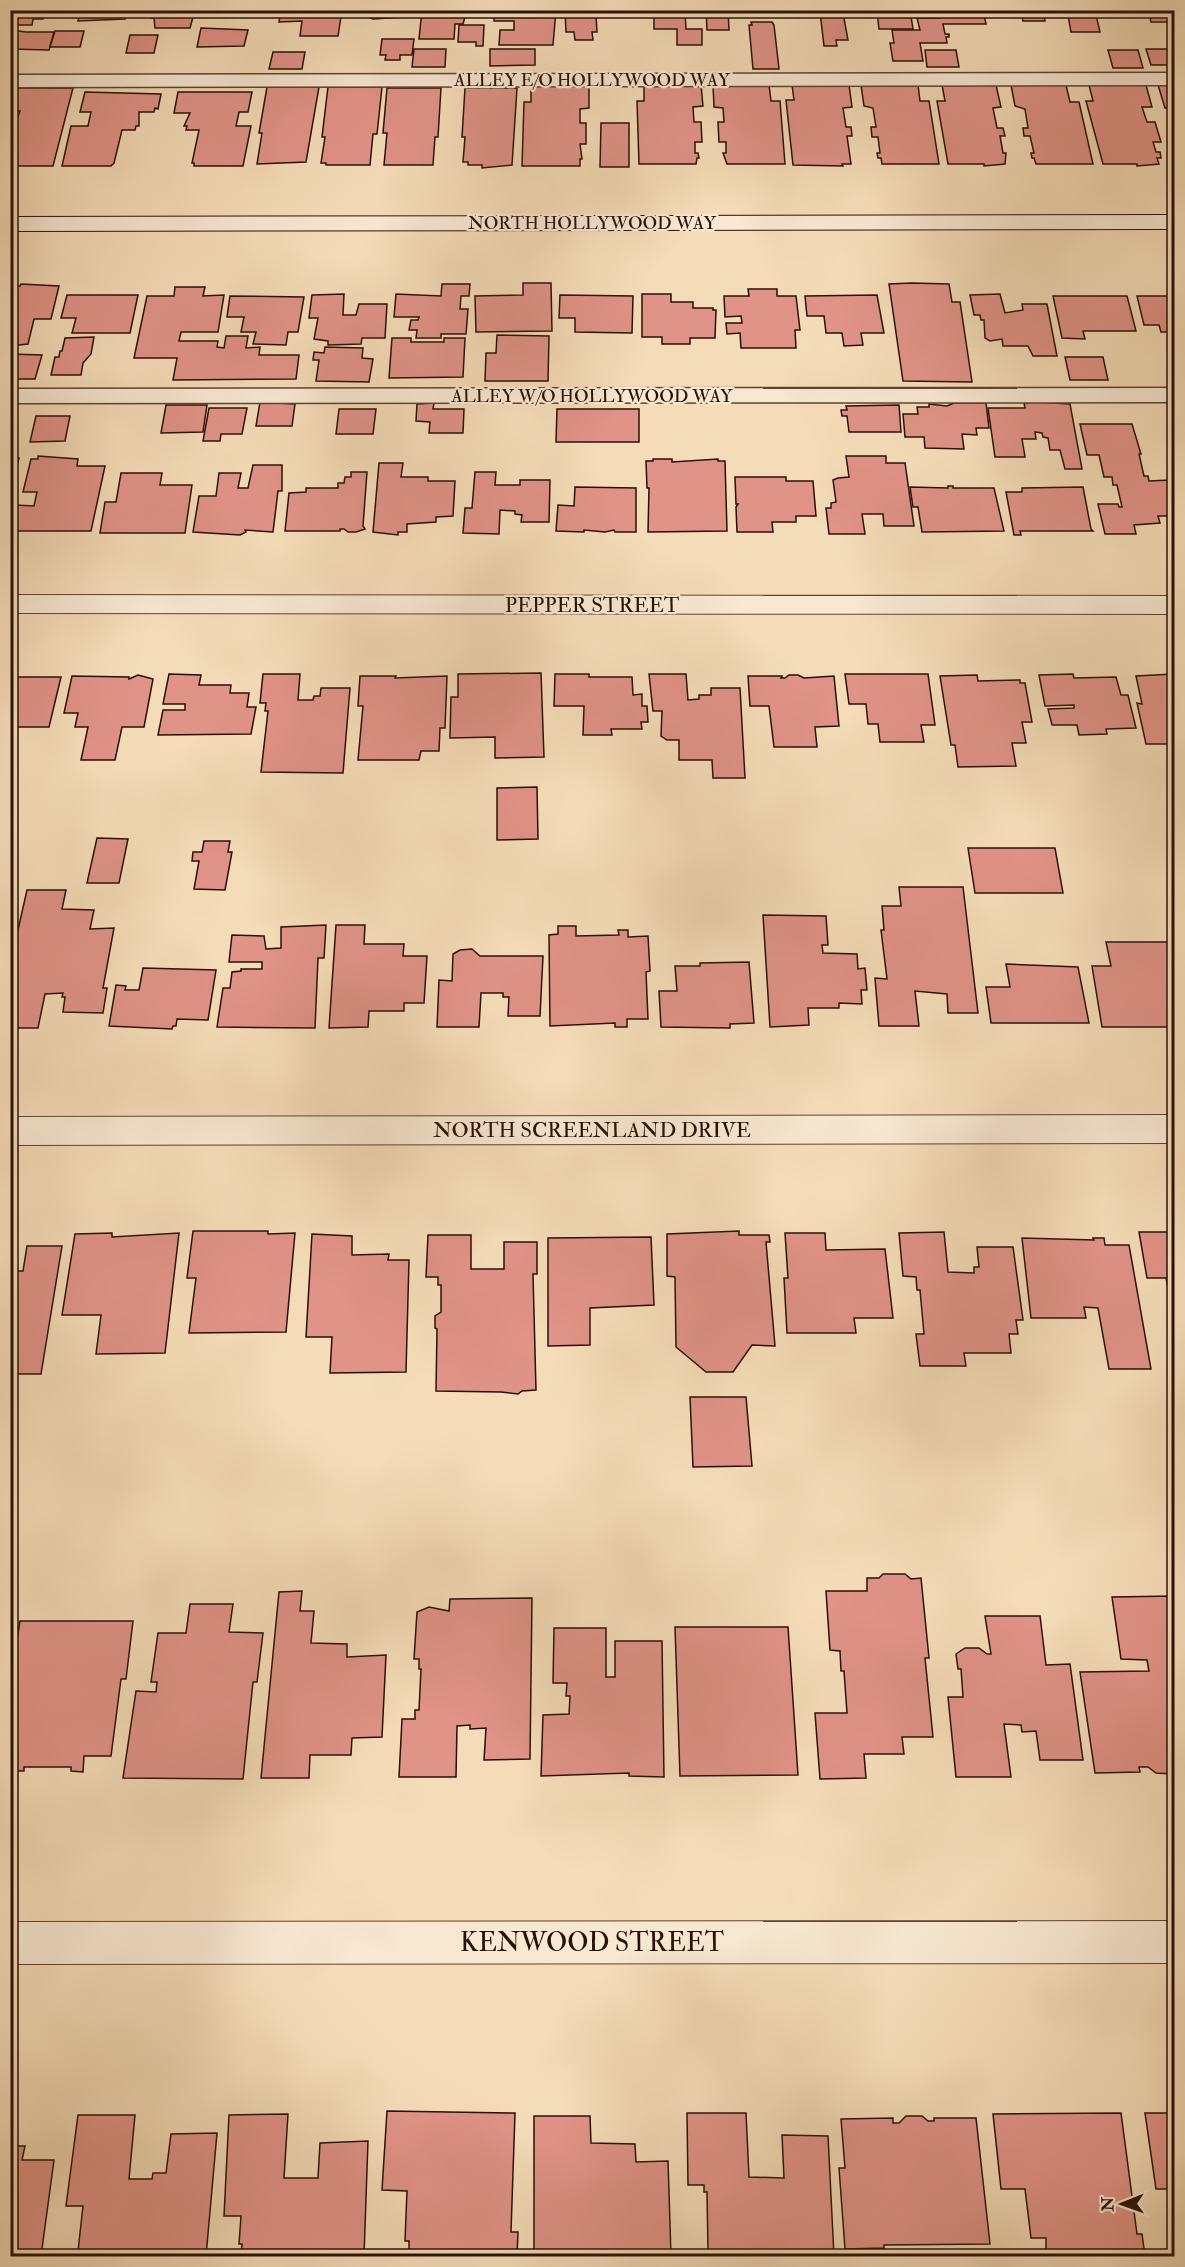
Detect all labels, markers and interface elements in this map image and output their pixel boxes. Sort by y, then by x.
street label: ALLEY E/O HOLLYWOOD WAY [453,69,731,92]
street label: NORTH HOLLYWOOD WAY [468,212,717,235]
street label: ALLEY W/O HOLLYWOOD WAY [450,385,733,408]
street label: PEPPER STREET [505,592,680,619]
street label: NORTH SCREENLAND DRIVE [433,1117,751,1144]
street label: KENWOOD STREET [460,1927,724,1959]
north arrow [1092,2174,1152,2234]
text: N [1098,2196,1118,2213]

